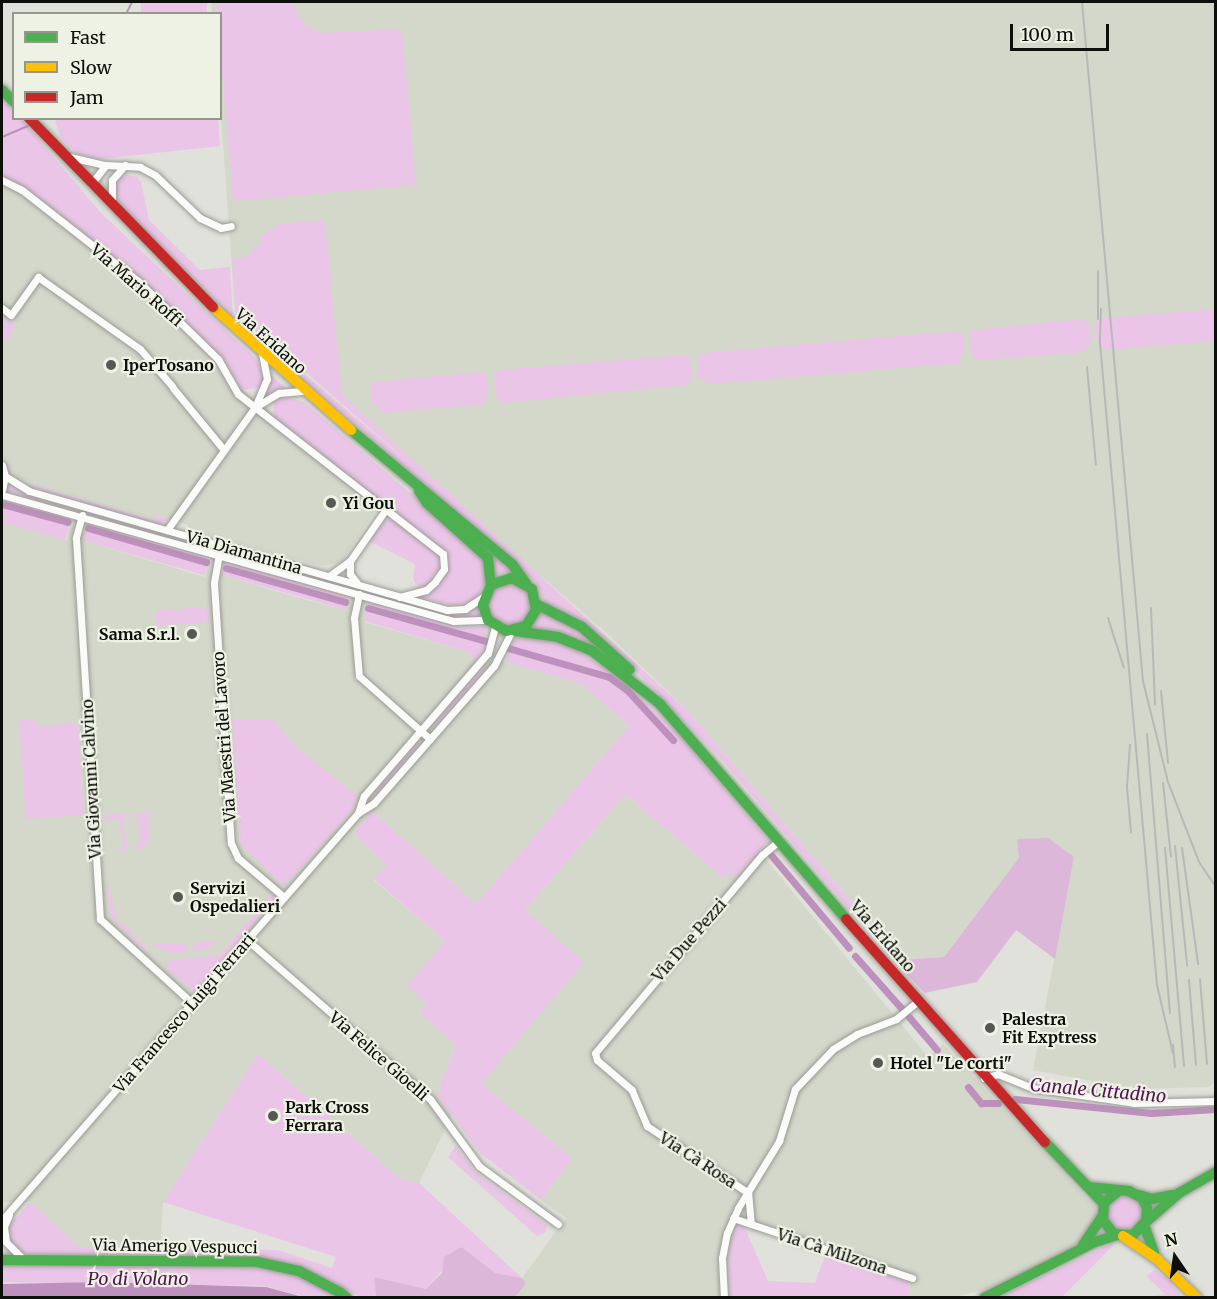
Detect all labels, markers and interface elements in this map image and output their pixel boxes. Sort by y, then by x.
legend [12,12,222,120]
scale bar [1013,12,1112,50]
text: 100 m [1021,23,1074,46]
text: Fast [70,26,106,49]
text: Slow [70,56,112,79]
text: Jam [70,86,104,109]
street label: Via Mario Roffi [87,240,187,330]
street label: Via Eridano [232,304,310,378]
place label: IperTosano [123,355,214,375]
marker: IperTosano [104,358,118,372]
place label: Yi Gou [343,493,394,513]
marker: Yi Gou [324,496,338,510]
street label: Via Diamantina [184,526,304,578]
place label: Sama S.r.l. [99,624,180,644]
marker: Sama S.r.l. [185,627,199,641]
street label: Via Maestri del Lavoro [208,651,240,823]
street label: Via Giovanni Calvino [77,699,105,859]
place label: Servizi Ospedalieri [190,878,280,916]
marker: Servizi Ospedalieri [171,890,185,904]
street label: Via Due Pezzi [648,895,730,985]
street label: Via Eridano [847,896,919,976]
street label: Via Francesco Luigi Ferrari [109,929,259,1097]
street label: Via Felice Gioelli [325,1008,433,1104]
place label: Palestra Fit Exptress [1002,1009,1097,1047]
marker: Palestra Fit Exptress [983,1021,997,1035]
place label: Hotel "Le corti" [890,1053,1012,1073]
marker: Hotel "Le corti" [871,1056,885,1070]
water label: Canale Cittadino [1029,1074,1167,1108]
place label: Park Cross Ferrara [285,1097,369,1135]
marker: Park Cross Ferrara [266,1109,280,1123]
street label: Via Cà Rosa [656,1128,740,1192]
street label: Via Cà Milzona [775,1224,889,1278]
north arrow [1145,1227,1205,1287]
text: N [1163,1228,1179,1251]
street label: Via Amerigo Vespucci [92,1235,258,1257]
water label: Po di Volano [87,1268,189,1290]

